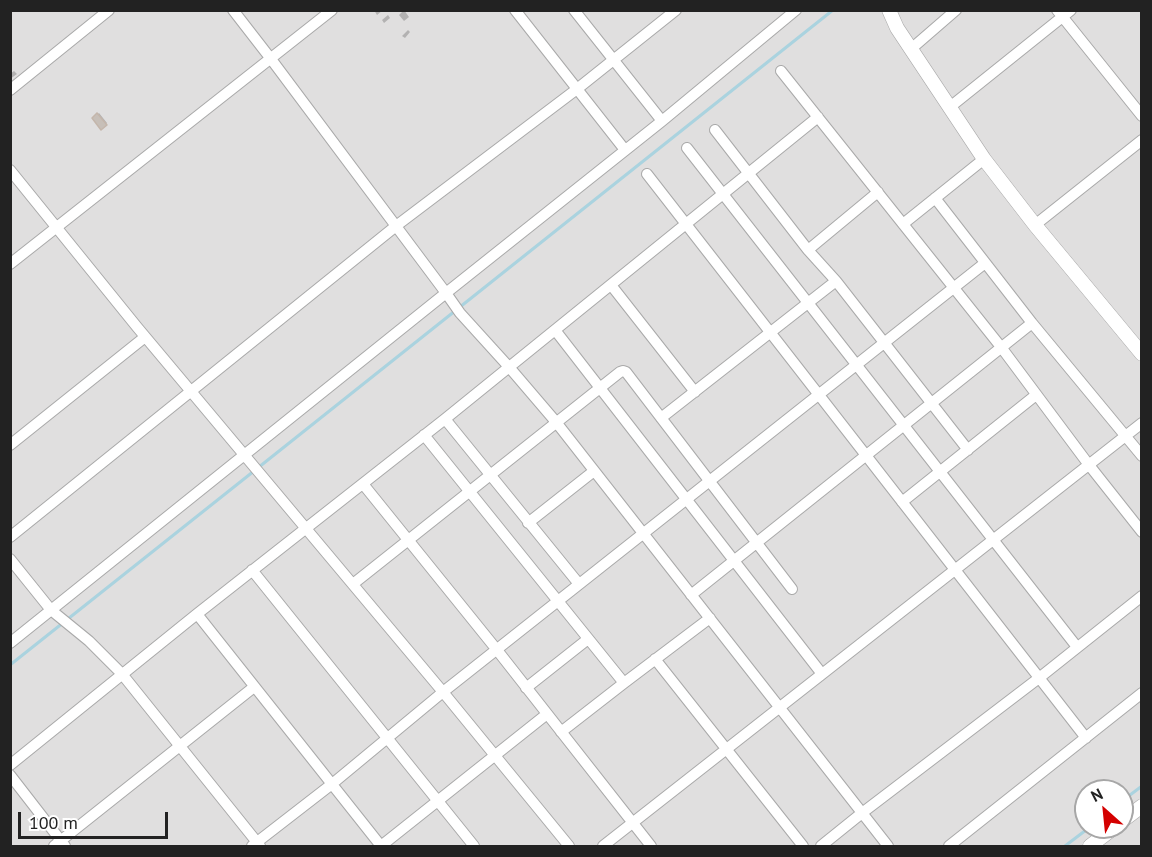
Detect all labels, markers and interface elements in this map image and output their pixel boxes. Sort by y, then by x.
north arrow [1074,779,1134,839]
text: N [1088,783,1106,806]
scale bar [21,800,171,838]
text: 100 m [29,811,78,834]

